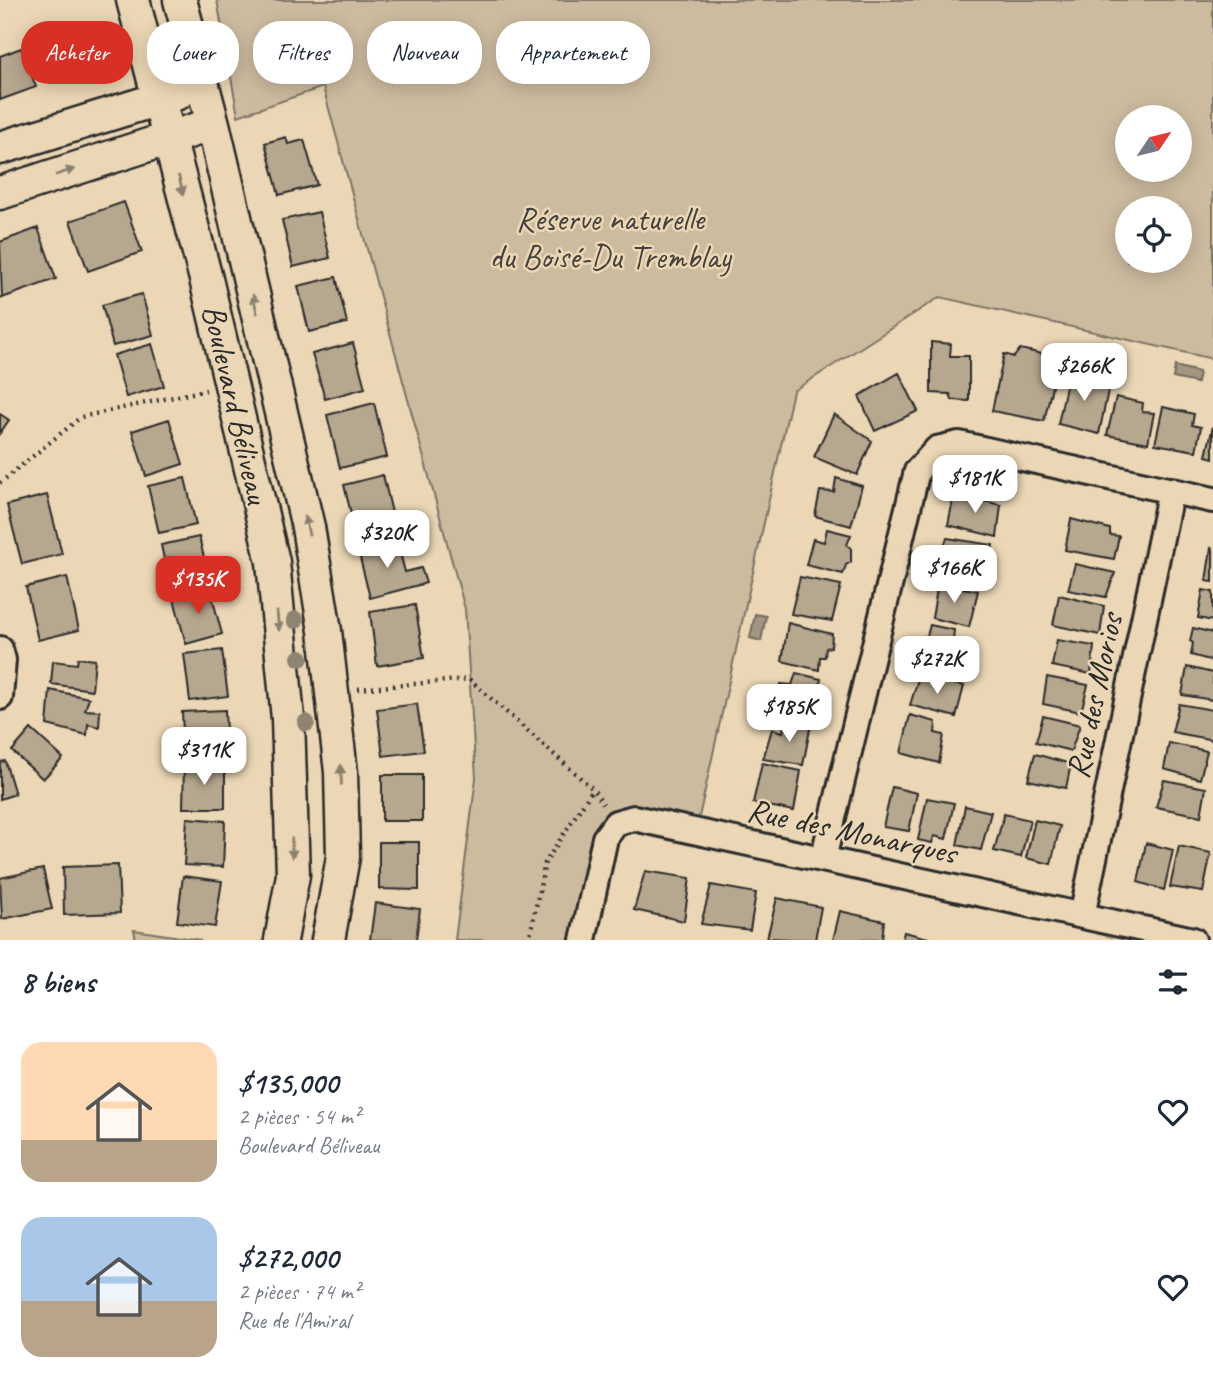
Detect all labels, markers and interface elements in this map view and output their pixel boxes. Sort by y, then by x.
chip: Acheter [21,21,133,84]
chip: Louer [147,21,239,84]
chip: Filtres [253,21,353,84]
chip: Nouveau [367,21,482,84]
chip: Appartement [496,21,650,84]
north arrow [1115,105,1192,182]
map controls [1115,105,1192,273]
one-way arrow [55,166,76,177]
one-way arrow [176,174,187,196]
button: locate [1115,196,1192,273]
park label: Réserve naturelle du Boisé-Du Tremblay [490,198,733,278]
one-way arrow [249,293,260,315]
street label: Boulevard Béliveau [193,301,280,509]
pin: $266K [1035,344,1133,403]
text: $266K [1057,351,1111,380]
pin: $181K [926,456,1024,515]
text: $181K [948,463,1002,492]
pin: $320K [338,510,436,570]
one-way arrow [301,515,312,537]
text: $320K [360,518,414,547]
pin: $166K [905,546,1003,605]
text: $166K [927,553,981,582]
pin: $135K [149,556,247,616]
text: $135K [172,564,224,593]
street label: Rue des Morios [1056,607,1132,782]
one-way arrow [273,611,284,633]
pin: $272K [888,636,986,696]
text: $272K [911,644,964,673]
pin: $185K [740,684,838,744]
text: $185K [763,692,815,721]
pin: $311K [155,728,253,787]
text: $311K [177,735,231,764]
one-way arrow [335,764,346,786]
street label: Rue des Monarques [744,788,963,874]
one-way arrow [287,838,298,860]
text: 8 biens [21,963,95,1001]
icon: filters [1154,963,1192,1001]
text: $135,000 [238,1064,338,1102]
icon: home [77,1070,161,1154]
icon: heart [1154,1093,1192,1131]
text: 2 pièces · 54 m² [238,1102,360,1131]
text: Boulevard Béliveau [238,1131,379,1160]
text: $272,000 [238,1239,338,1277]
icon: home [77,1245,161,1329]
icon: heart [1154,1268,1192,1306]
text: 2 pièces · 74 m² [238,1277,360,1306]
text: Rue de l'Amiral [238,1306,350,1335]

